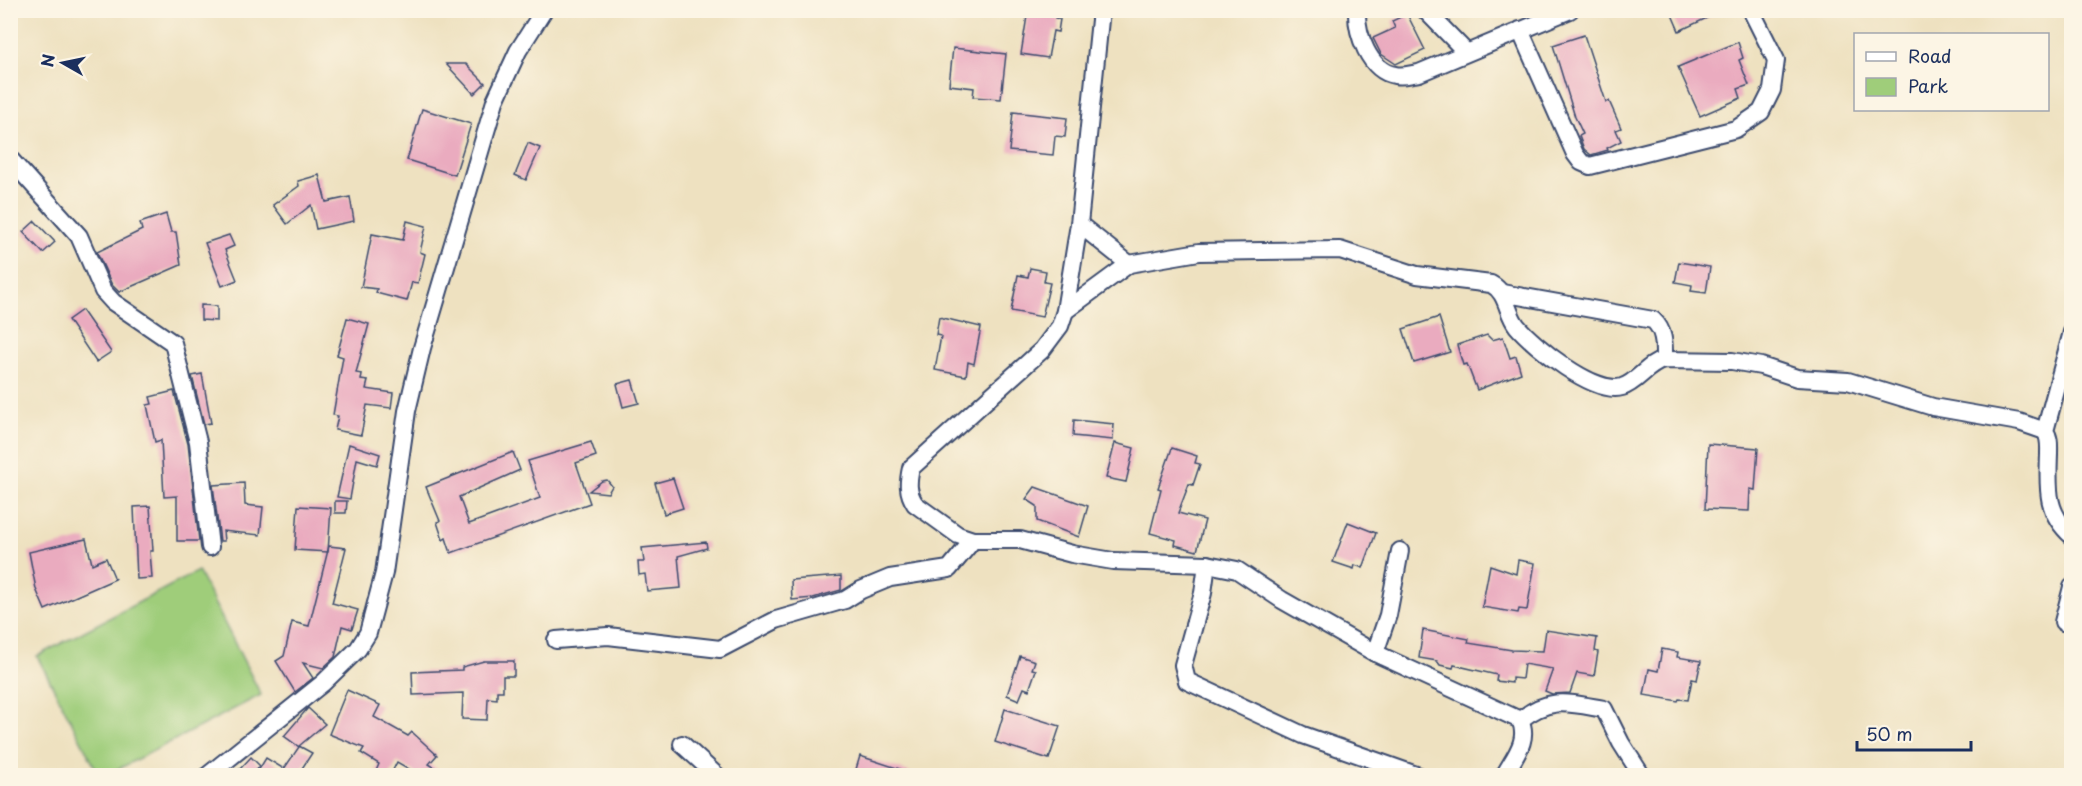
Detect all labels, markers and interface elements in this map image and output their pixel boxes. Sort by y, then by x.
north arrow [33,33,93,93]
legend [1854,33,2049,111]
text: Road [1908,42,1952,69]
text: N [34,52,60,69]
text: Park [1908,72,1948,99]
scale bar [1857,714,1971,752]
text: 50 m [1866,720,1913,747]

